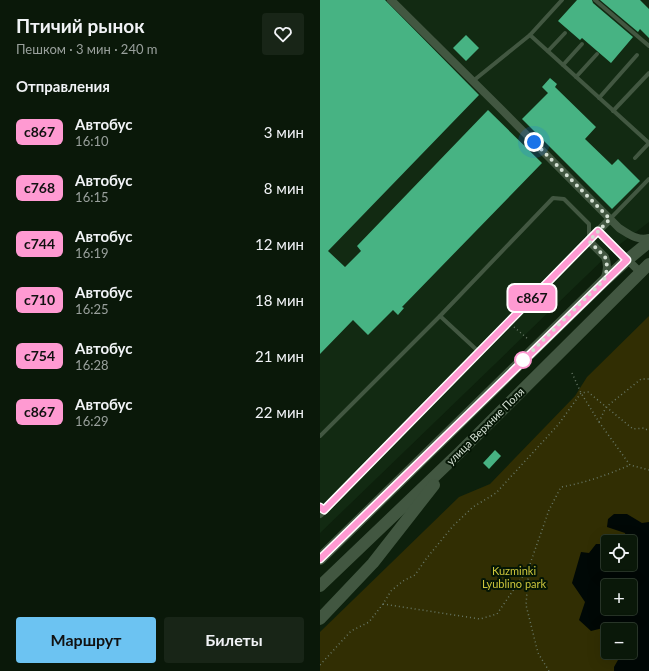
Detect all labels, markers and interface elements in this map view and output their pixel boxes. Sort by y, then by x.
button: heart [262,13,304,55]
text: Птичий рынок [16,14,145,37]
text: Пешком · 3 мин · 240 m [16,41,157,57]
text: Отправления [16,77,110,95]
text: Автобус [75,115,132,133]
text: с867 [24,123,55,140]
text: 3 мин [264,123,304,141]
your location [524,132,544,152]
text: 16:10 [75,133,109,149]
text: Автобус [75,171,132,189]
text: с768 [24,179,55,196]
text: 8 мин [264,179,304,197]
text: 16:15 [75,189,109,205]
text: Автобус [75,227,132,245]
text: с744 [24,235,55,252]
text: 12 мин [255,235,304,253]
text: 16:19 [75,245,109,261]
text: Автобус [75,283,132,301]
line badge: с867 [504,285,560,311]
text: с867 [516,289,548,306]
text: с710 [24,291,55,308]
text: 18 мин [255,291,304,309]
text: 16:25 [75,301,109,317]
text: Автобус [75,339,132,357]
text: с754 [24,347,55,364]
text: 21 мин [255,347,304,365]
unlabelled marker [514,351,532,369]
text: 16:28 [75,357,109,373]
street label: улица Верхние Поля [444,385,526,467]
text: Автобус [75,395,132,413]
text: с867 [24,403,55,420]
text: 22 мин [255,403,304,421]
text: 16:29 [75,413,109,429]
map controls [601,535,637,659]
button: locate [601,535,637,571]
park label: Kuzminki Lyublino park [482,564,547,590]
button: + [601,579,637,615]
button: Маршрут [16,617,156,663]
button: Билеты [164,617,304,663]
button: − [601,623,637,659]

